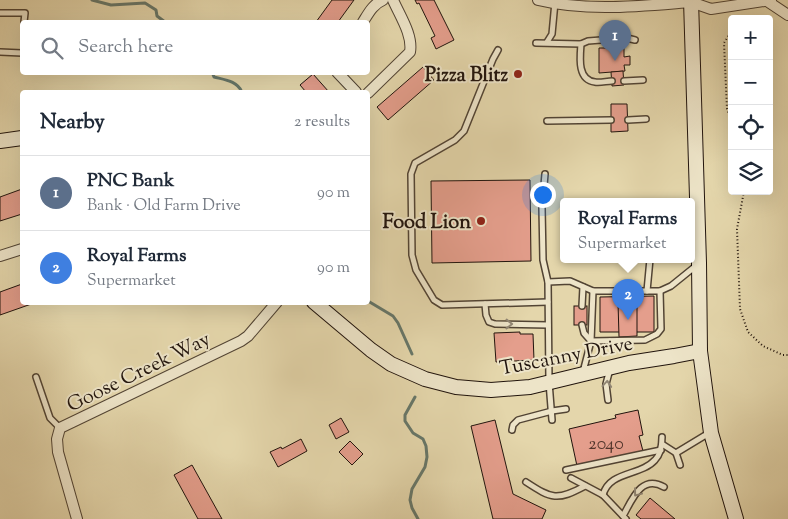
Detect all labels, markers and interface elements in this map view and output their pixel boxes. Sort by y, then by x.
map controls [728,15,773,195]
button: + [728,15,773,60]
search box [20,20,370,75]
pin: 1 [599,20,631,61]
icon: search [38,34,66,62]
text: Search here [78,34,173,61]
button: − [728,60,773,105]
place label: Pizza Blitz [425,62,508,91]
marker: Pizza Blitz [512,68,524,80]
button: locate [728,105,773,150]
text: Nearby [40,108,105,138]
text: 2 results [294,111,350,134]
button: layers [728,150,773,195]
text: PNC Bank [87,168,174,195]
text: 1 [53,182,59,205]
text: 90 m [317,182,350,205]
your location [530,182,556,208]
text: Bank · Old Farm Drive [87,195,241,218]
popup [560,198,695,263]
text: Royal Farms [578,206,677,233]
place label: Food Lion [382,209,471,238]
marker: Food Lion [475,215,487,227]
text: Supermarket [578,233,666,256]
text: Royal Farms [87,243,187,270]
text: 2 [52,257,60,280]
text: 90 m [317,257,350,280]
text: Supermarket [87,270,176,293]
pin: 2 [612,279,644,320]
one-way arrow [506,319,514,330]
street label: Goose Creek Way [62,326,216,421]
street label: Tuscanny Drive [497,330,636,385]
one-way arrow [602,380,613,388]
house number: 2040 [588,432,624,458]
one-way arrow [635,487,643,496]

